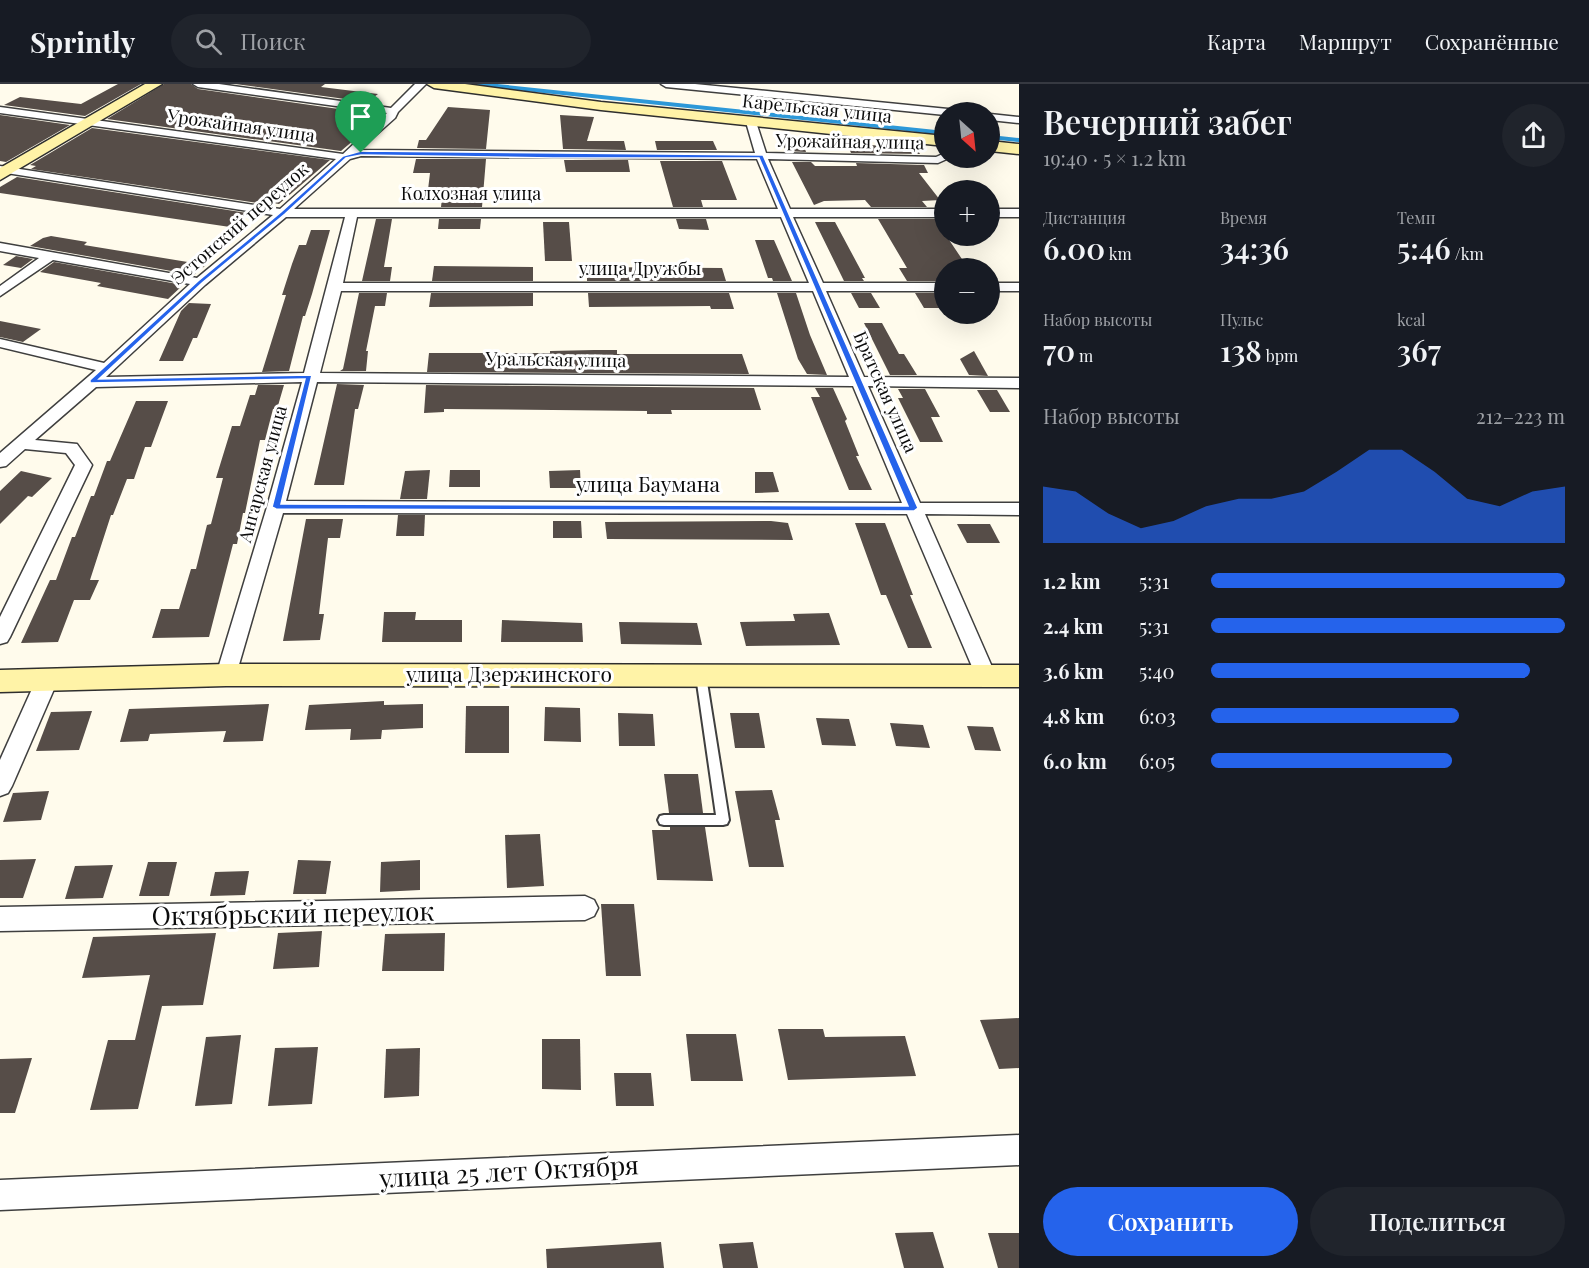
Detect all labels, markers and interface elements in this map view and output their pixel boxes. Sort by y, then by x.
search box [171,14,591,68]
text: Sprintly [30,23,135,60]
icon: search [192,25,225,58]
text: Поиск [240,26,306,56]
text: Карта [1207,27,1266,55]
text: Маршрут [1299,27,1392,55]
text: Сохранённые [1425,27,1559,55]
street label: Карельская улица [741,88,893,128]
pin [335,91,386,153]
text: Вечерний забег [1043,99,1292,143]
icon: arrive [344,100,377,133]
north arrow [934,102,1000,168]
map controls [934,102,1000,324]
street label: Урожайная улица [165,103,317,147]
button: share [1502,104,1565,167]
street label: Урожайная улица [774,128,925,154]
text: 19:40 · 5 × 1.2 km [1043,144,1186,171]
street label: Эстонский переулок [165,157,313,290]
button: + [934,180,1000,246]
street label: Колхозная улица [401,181,541,205]
text: Дистанция [1043,207,1126,228]
text: Время [1220,207,1267,228]
text: Темп [1397,207,1435,228]
text: 6.00 [1043,228,1105,268]
text: 34:36 [1220,228,1289,268]
text: 5:46 [1397,228,1451,268]
text: km [1105,243,1132,264]
text: /km [1451,243,1484,264]
street label: улица Дружбы [578,256,702,280]
button: − [934,258,1000,324]
text: Набор высоты [1043,309,1152,330]
text: Пульс [1220,309,1263,330]
text: kcal [1397,309,1426,330]
street label: Братская улица [848,327,924,456]
text: 70 [1043,330,1075,370]
text: 138 [1220,330,1262,370]
text: 367 [1397,330,1441,370]
text: m [1075,345,1093,366]
text: bpm [1262,345,1298,366]
street label: Уральская улица [484,346,627,372]
text: Набор высоты [1043,402,1180,429]
text: 212–223 m [1476,402,1565,429]
street label: Ангарская улица [232,403,292,546]
street label: улица Баумана [575,469,721,497]
text: 1.2 km [1043,567,1101,594]
text: 5:31 [1139,567,1169,594]
text: 2.4 km [1043,612,1103,639]
text: 5:31 [1139,612,1169,639]
text: 3.6 km [1043,657,1104,684]
text: 5:40 [1139,657,1175,684]
street label: улица Дзержинского [405,659,612,687]
text: 4.8 km [1043,702,1104,729]
text: 6:03 [1139,702,1176,729]
text: 6.0 km [1043,747,1107,774]
text: 6:05 [1139,747,1175,774]
street label: Октябрьский переулок [151,893,435,932]
street label: улица 25 лет Октября [377,1146,639,1195]
button: Сохранить [1043,1187,1298,1256]
button: Поделиться [1310,1187,1565,1256]

